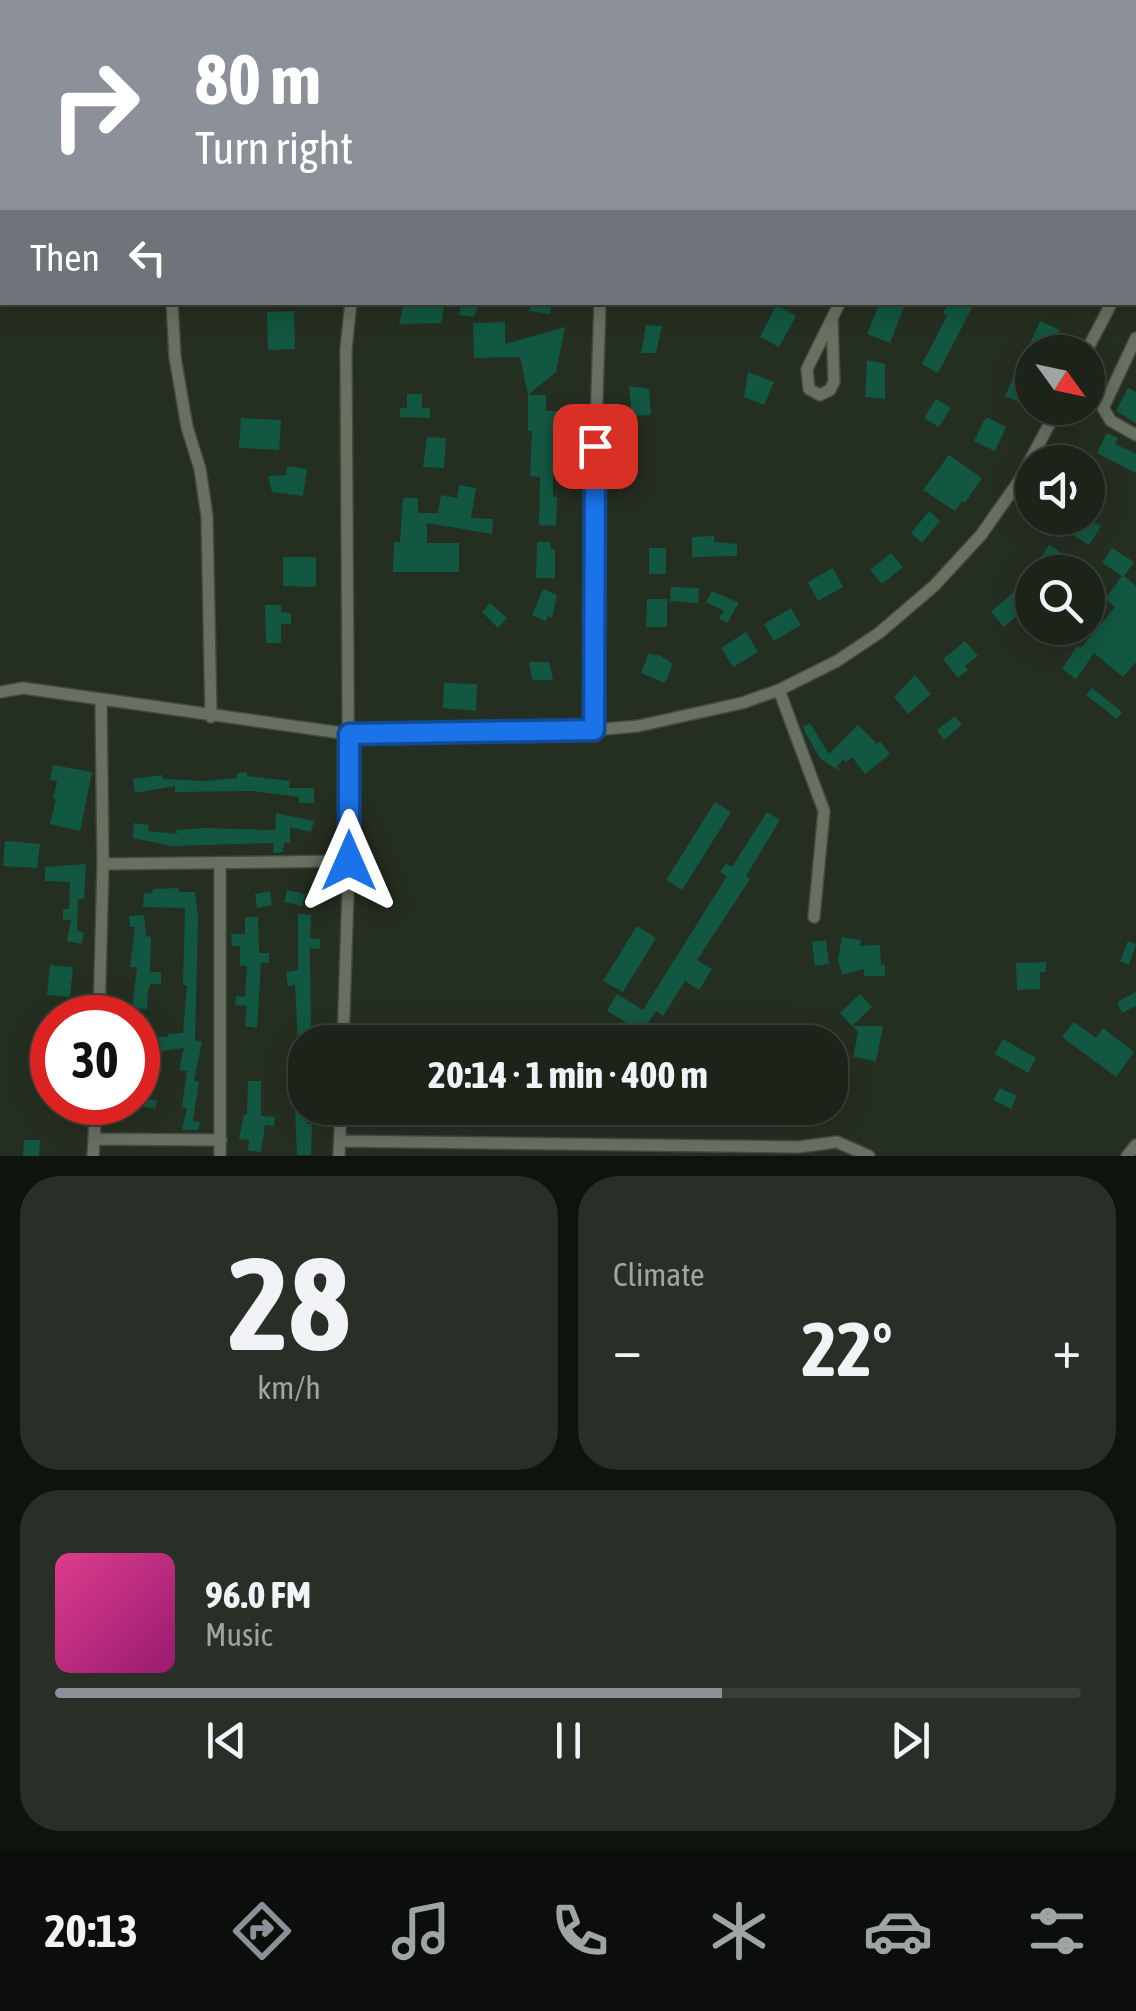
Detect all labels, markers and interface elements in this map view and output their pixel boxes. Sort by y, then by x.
text: 80 m [195,39,321,119]
icon: right [30,40,160,170]
text: Turn right [195,122,353,174]
icon: left [120,230,175,285]
text: Then [30,236,100,279]
north arrow [1015,335,1105,425]
map controls [1015,335,1105,645]
pin [553,404,638,489]
icon: arrive [568,419,623,474]
button: sound [1015,445,1105,535]
button: search [1015,555,1105,645]
position arrow [297,809,401,913]
speed limit sign: 30 [30,995,160,1125]
text: 20:14 · 1 min · 400 m [428,1053,708,1096]
text: 28 [228,1229,350,1378]
text: Climate [613,1256,705,1293]
text: 22° [801,1306,893,1392]
text: − [613,1317,642,1380]
text: + [1052,1317,1081,1380]
text: km/h [257,1369,321,1406]
text: 96.0 FM [205,1573,311,1616]
text: Music [205,1616,272,1653]
icon: previous [199,1713,254,1768]
icon: pause [541,1713,596,1768]
icon: next [883,1713,938,1768]
icon: directions [227,1896,297,1966]
icon: music [386,1896,456,1966]
icon: phone [545,1896,615,1966]
icon: climate [704,1896,774,1966]
icon: car [863,1896,933,1966]
icon: filters [1022,1896,1092,1966]
text: 20:13 [44,1905,138,1957]

